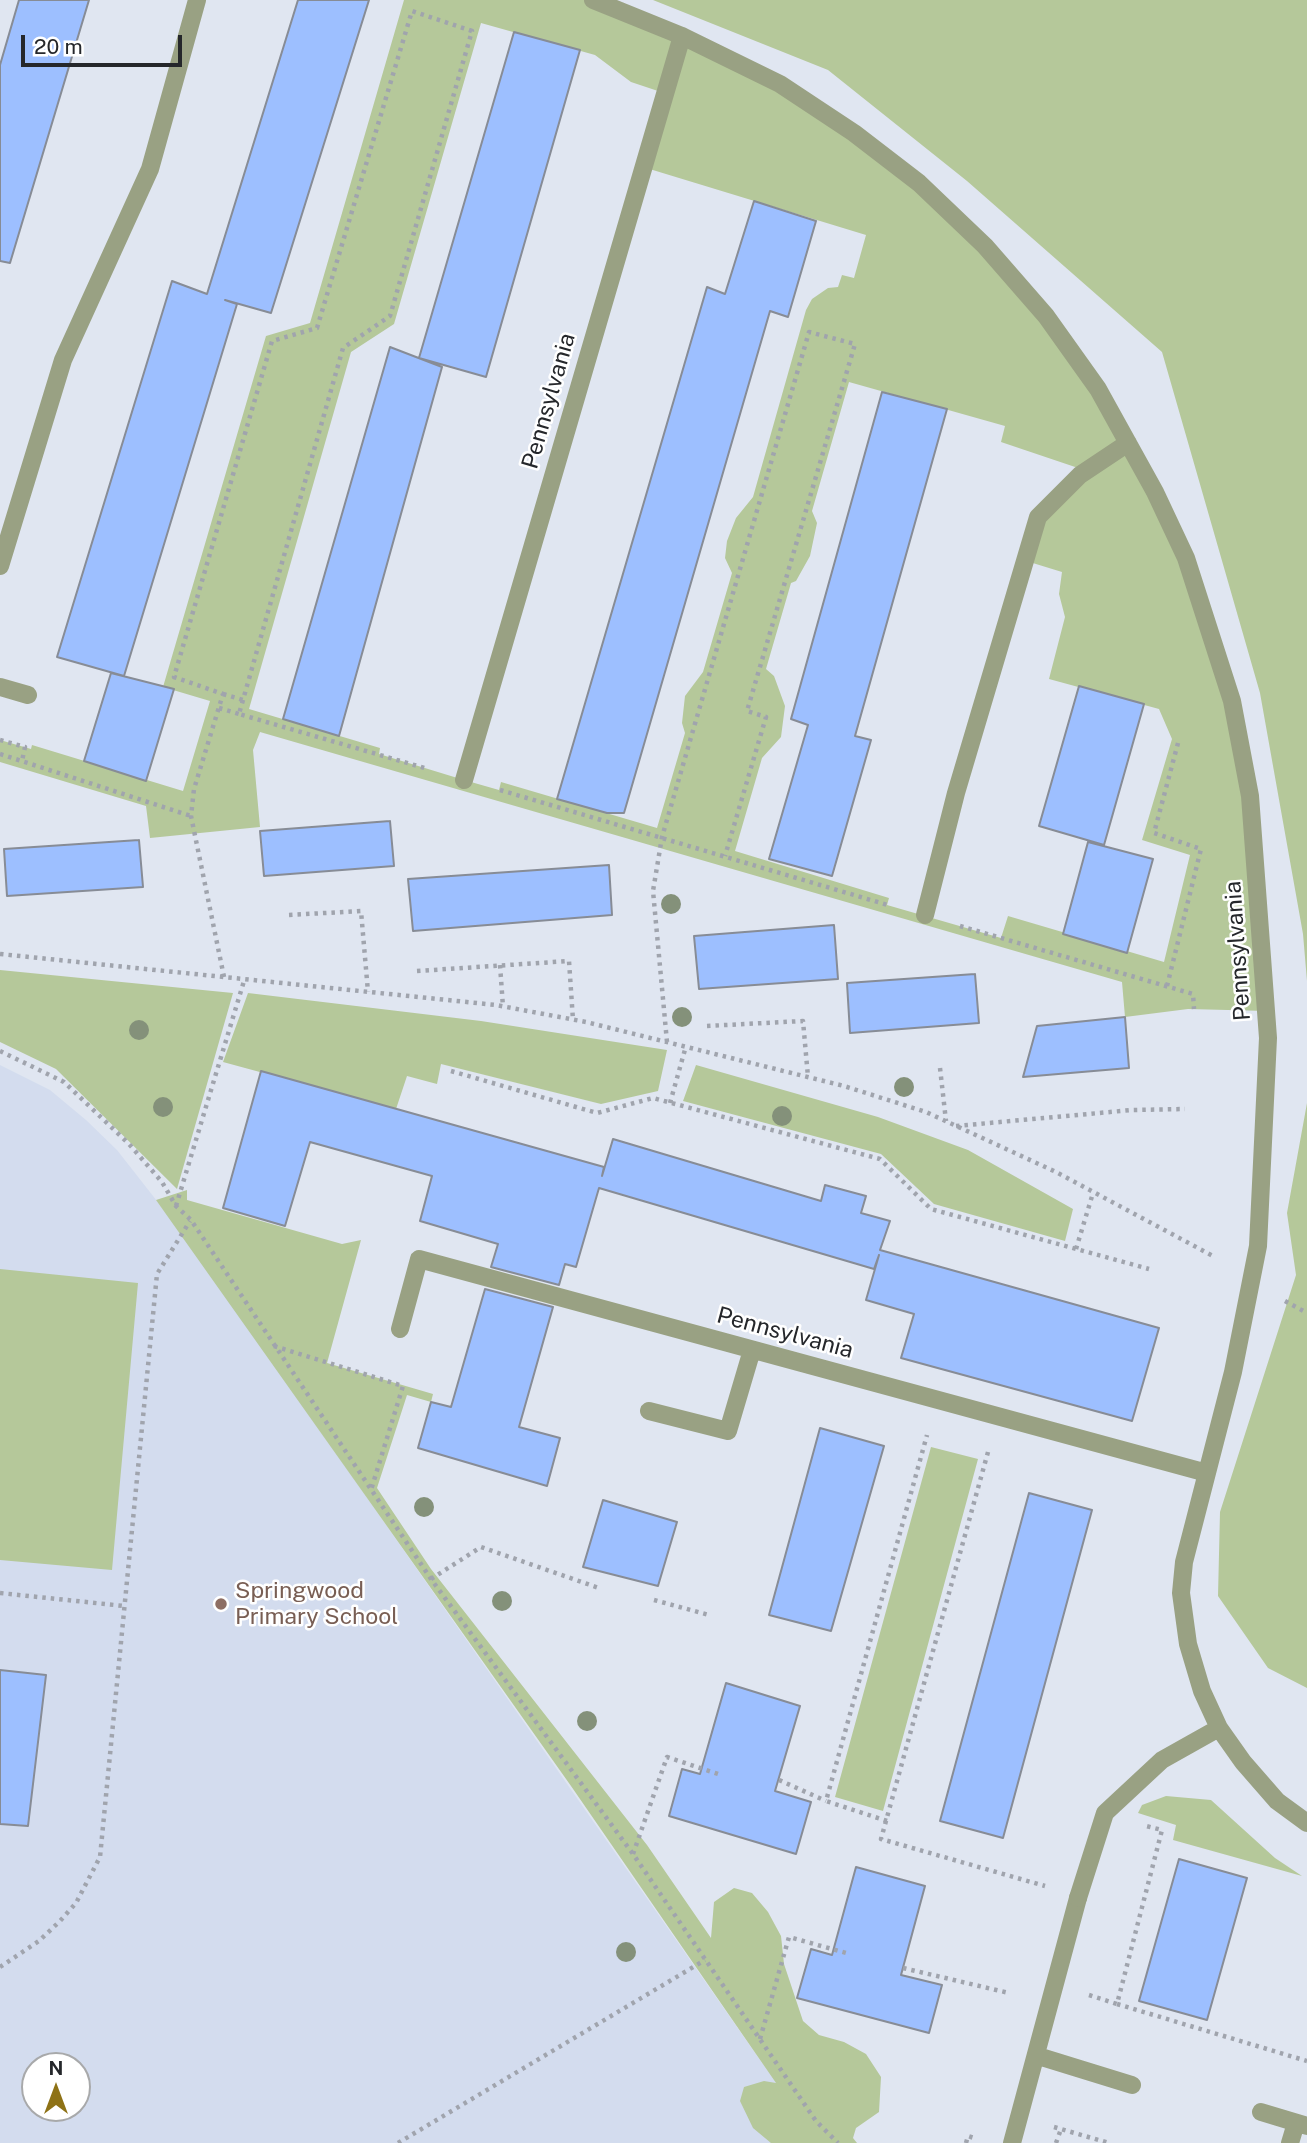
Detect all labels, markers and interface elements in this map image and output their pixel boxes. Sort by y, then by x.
scale bar [24,21,186,65]
text: 20 m [34,34,83,59]
street label: Pennsylvania [516,330,582,472]
street label: Pennsylvania [1219,880,1257,1022]
street label: Pennsylvania [714,1302,856,1364]
place label: Springwood Primary School [235,1577,398,1631]
marker: Springwood Primary School [213,1596,229,1612]
north arrow [21,2052,91,2122]
text: N [49,2057,63,2079]

